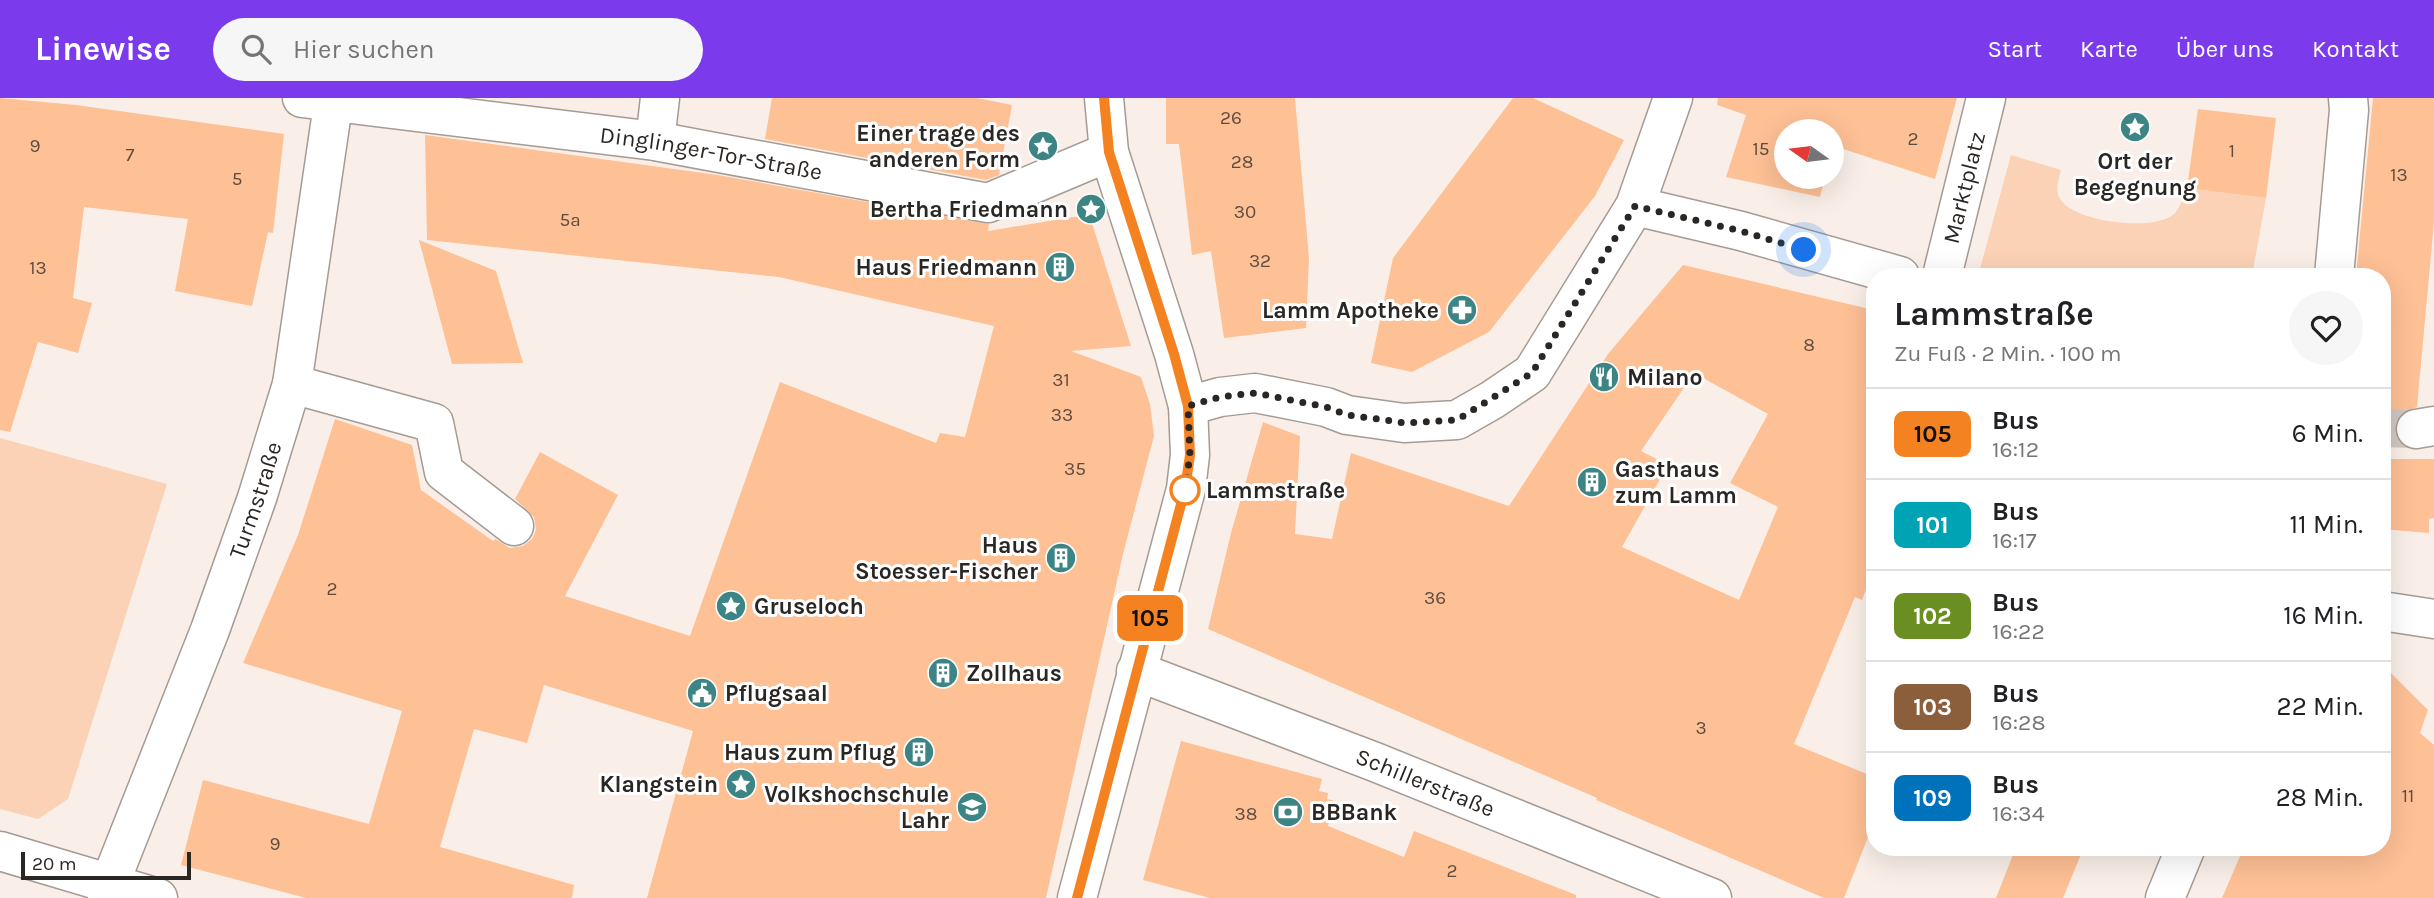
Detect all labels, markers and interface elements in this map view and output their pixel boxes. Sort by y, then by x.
search box [213,18,703,81]
text: Linewise [35,30,171,68]
icon: search [237,30,275,68]
text: Hier suchen [293,34,435,65]
text: Start [1988,35,2042,63]
text: Karte [2080,35,2138,63]
text: Über uns [2176,35,2274,63]
text: Kontakt [2312,35,2399,63]
house number: 26 [1220,107,1242,129]
place icon: Ort der Begegnung [2118,110,2152,144]
north arrow [1774,119,1844,189]
map controls [1774,119,1844,189]
place label: Einer trage des anderen Form [856,120,1020,173]
street label: Dinglinger-Tor-Straße [598,121,825,185]
house number: 2 [1907,128,1919,150]
place icon: Einer trage des anderen Form [1026,129,1060,163]
street label: Marktplatz [1937,129,1991,246]
house number: 9 [29,135,41,157]
house number: 15 [1752,138,1770,160]
house number: 1 [2229,140,2235,162]
house number: 7 [126,144,135,166]
place label: Ort der Begegnung [2074,148,2196,201]
house number: 28 [1231,151,1253,173]
house number: 13 [2390,164,2408,186]
house number: 5 [232,168,242,190]
place icon: Bertha Friedmann [1074,192,1108,226]
place label: Bertha Friedmann [870,196,1068,223]
house number: 30 [1234,201,1256,223]
house number: 5a [559,209,581,231]
your location [1786,232,1821,267]
building icon: Haus Friedmann [1043,250,1077,284]
house number: 32 [1249,250,1271,272]
place label: Haus Friedmann [856,254,1037,281]
house number: 13 [29,257,47,279]
button: heart [2289,291,2363,365]
pharmacy icon: Lamm Apotheke [1445,293,1479,327]
text: Lammstraße [1894,295,2094,333]
place label: Lamm Apotheke [1262,297,1439,324]
house number: 8 [1803,334,1815,356]
text: Zu Fuß · 2 Min. · 100 m [1894,340,2122,367]
restaurant icon: Milano [1587,360,1621,394]
place label: Milano [1627,364,1702,391]
house number: 31 [1052,369,1070,391]
house number: 33 [1051,404,1073,426]
text: Bus [1992,405,2039,436]
text: 6 Min. [2292,418,2363,449]
text: 105 [1914,420,1951,448]
text: 16:12 [1992,436,2039,463]
street label: Turmstraße [223,438,287,562]
place label: Gasthaus zum Lamm [1615,456,1737,509]
house number: 35 [1064,458,1086,480]
building icon: Gasthaus zum Lamm [1575,465,1609,499]
marker: Lammstraße [1170,475,1200,505]
place label: Lammstraße [1206,477,1345,504]
text: Bus [1992,496,2039,527]
text: 11 Min. [2290,509,2363,540]
text: 101 [1916,511,1949,539]
text: 16:17 [1992,527,2036,554]
place label: Haus Stoesser-Fischer [855,532,1038,585]
building icon: Haus Stoesser-Fischer [1044,541,1078,575]
house number: 2 [326,578,338,600]
house number: 36 [1424,587,1446,609]
text: Bus [1992,587,2039,618]
place icon: Gruseloch [714,589,748,623]
place label: Gruseloch [754,593,864,620]
line badge: 105 [1110,595,1190,641]
text: 16 Min. [2283,600,2363,631]
text: 102 [1913,602,1952,630]
text: 105 [1131,604,1169,632]
text: 16:22 [1992,618,2045,645]
building icon: Zollhaus [926,656,960,690]
place label: Zollhaus [966,660,1062,687]
public building icon: Pflugsaal [685,676,719,710]
text: Bus [1992,678,2039,709]
place label: Pflugsaal [725,680,828,707]
text: 22 Min. [2277,691,2363,722]
text: 103 [1913,693,1952,721]
text: 16:28 [1992,709,2046,736]
house number: 3 [1695,717,1707,739]
building icon: Haus zum Pflug [902,735,936,769]
place label: Haus zum Pflug [724,739,896,766]
street label: Schillerstraße [1352,742,1499,822]
place icon: Klangstein [724,767,758,801]
text: Bus [1992,769,2039,800]
place label: Klangstein [600,771,718,798]
place label: Volkshochschule Lahr [764,781,949,834]
text: 28 Min. [2276,782,2363,813]
text: 109 [1913,784,1952,812]
house number: 11 [2402,785,2414,807]
school or university icon: Volkshochschule Lahr [955,790,989,824]
bank icon: BBBank [1271,795,1305,829]
place label: BBBank [1311,799,1397,826]
text: 16:34 [1992,800,2045,827]
house number: 38 [1235,803,1257,825]
house number: 9 [269,833,281,855]
scale bar [21,849,191,881]
text: 20 m [32,853,77,875]
house number: 2 [1446,860,1458,882]

